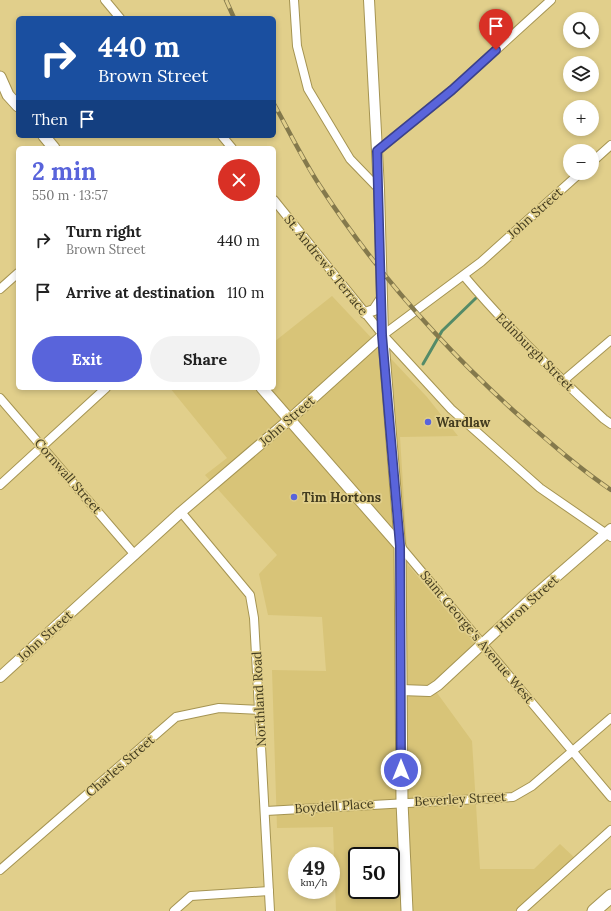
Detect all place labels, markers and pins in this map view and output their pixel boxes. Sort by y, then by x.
pin [479,9,513,50]
place label: Wardlaw [436,414,491,431]
marker: Wardlaw [423,417,433,427]
place label: Tim Hortons [302,489,381,506]
marker: Tim Hortons [289,492,299,502]

